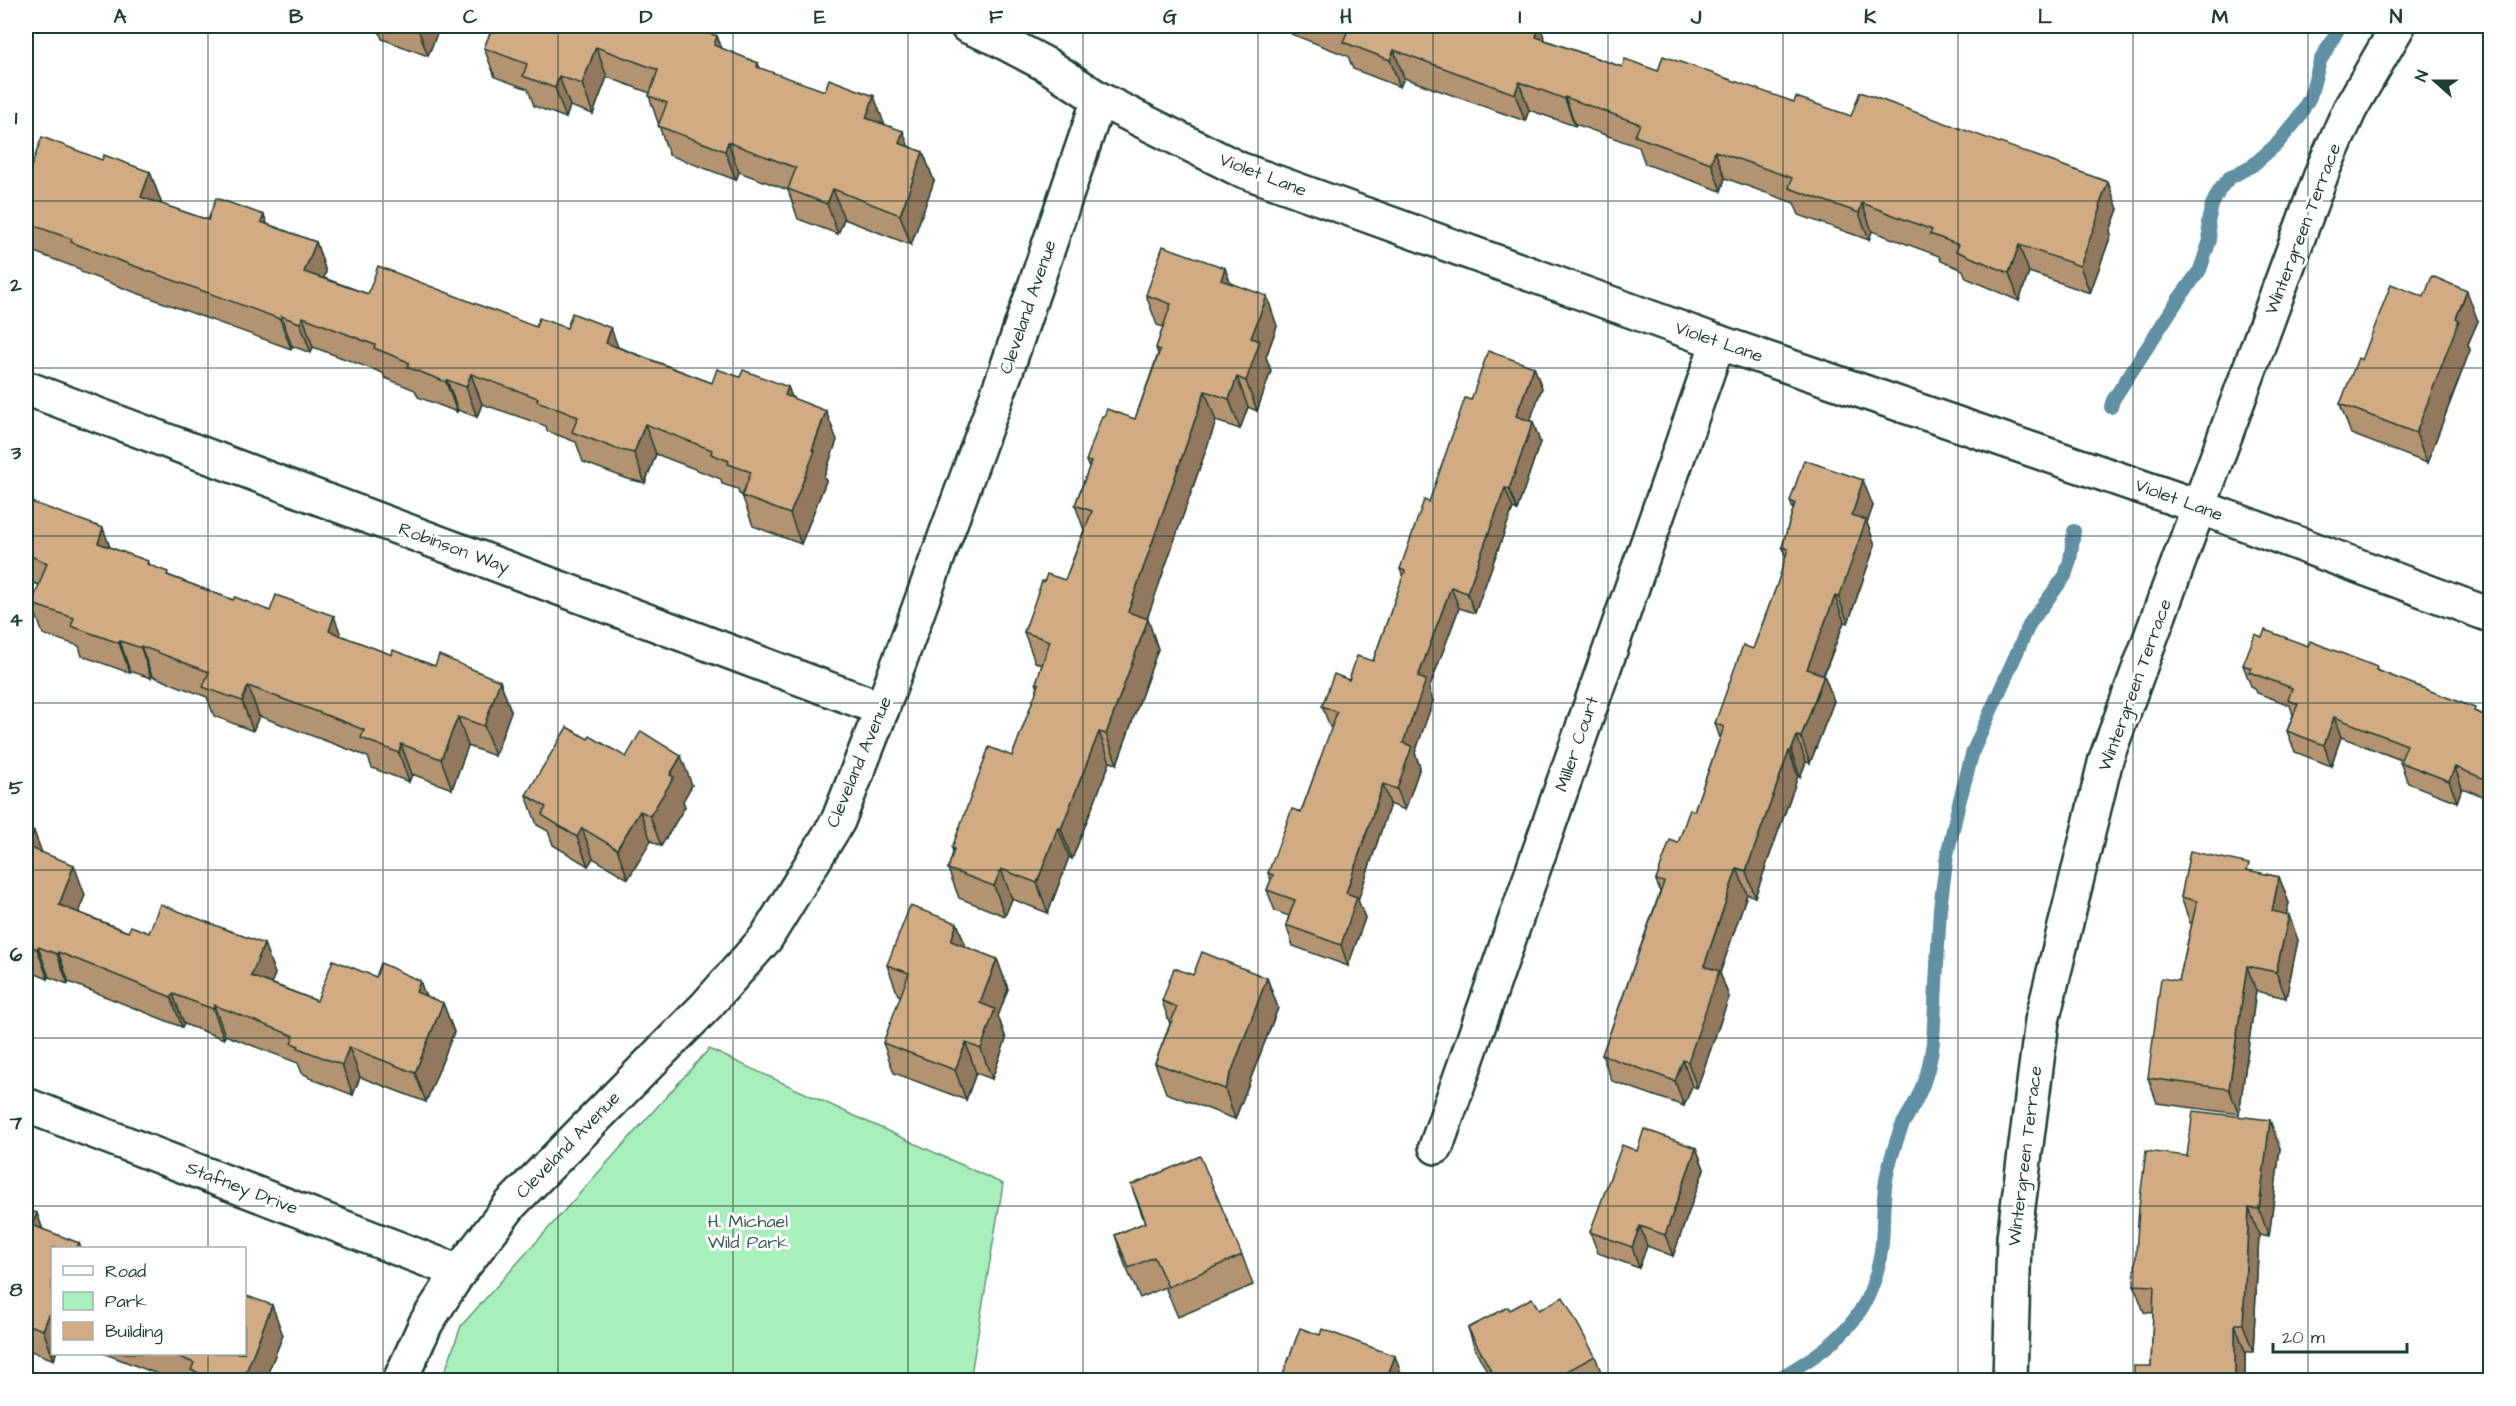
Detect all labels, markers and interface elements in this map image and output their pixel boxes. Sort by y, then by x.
text: A [114,3,127,31]
text: B [289,3,304,31]
text: C [463,3,478,31]
text: D [640,3,653,31]
text: E [814,3,826,31]
text: F [989,3,1004,31]
text: G [1163,3,1177,31]
text: H [1340,3,1352,31]
text: I [1518,3,1522,31]
text: J [1690,3,1702,31]
text: K [1864,3,1877,31]
text: L [2038,3,2052,31]
text: M [2212,3,2229,31]
text: N [2390,3,2403,31]
north arrow [2405,51,2465,111]
text: N [2410,67,2434,85]
text: 1 [15,104,18,132]
street label: Wintergreen Terrace [2259,140,2348,319]
street label: Violet Lane [1216,147,1310,203]
street label: Cleveland Avenue [993,236,1063,377]
text: 2 [9,271,22,299]
street label: Violet Lane [1672,315,1767,369]
text: 3 [10,439,22,467]
street label: Violet Lane [2132,473,2227,527]
street label: Robinson Way [395,516,513,581]
street label: Wintergreen Terrace [2092,595,2179,775]
text: 4 [9,606,23,634]
street label: Cleveland Avenue [820,692,898,831]
street label: Miller Court [1549,692,1605,795]
text: 5 [9,774,24,802]
text: 6 [10,941,23,969]
street label: Wintergreen Terrace [2002,1064,2049,1248]
street label: Cleveland Avenue [510,1086,626,1204]
text: 7 [9,1109,23,1137]
street label: Stafney Drive [182,1155,302,1222]
park label: H. Michael Wild Park [708,1209,788,1255]
legend [51,1247,246,1355]
text: Road [105,1259,146,1284]
text: 8 [10,1276,23,1304]
text: Park [105,1289,147,1314]
scale bar [2273,1316,2406,1354]
text: Building [105,1319,163,1345]
text: 20 m [2282,1325,2325,1350]

